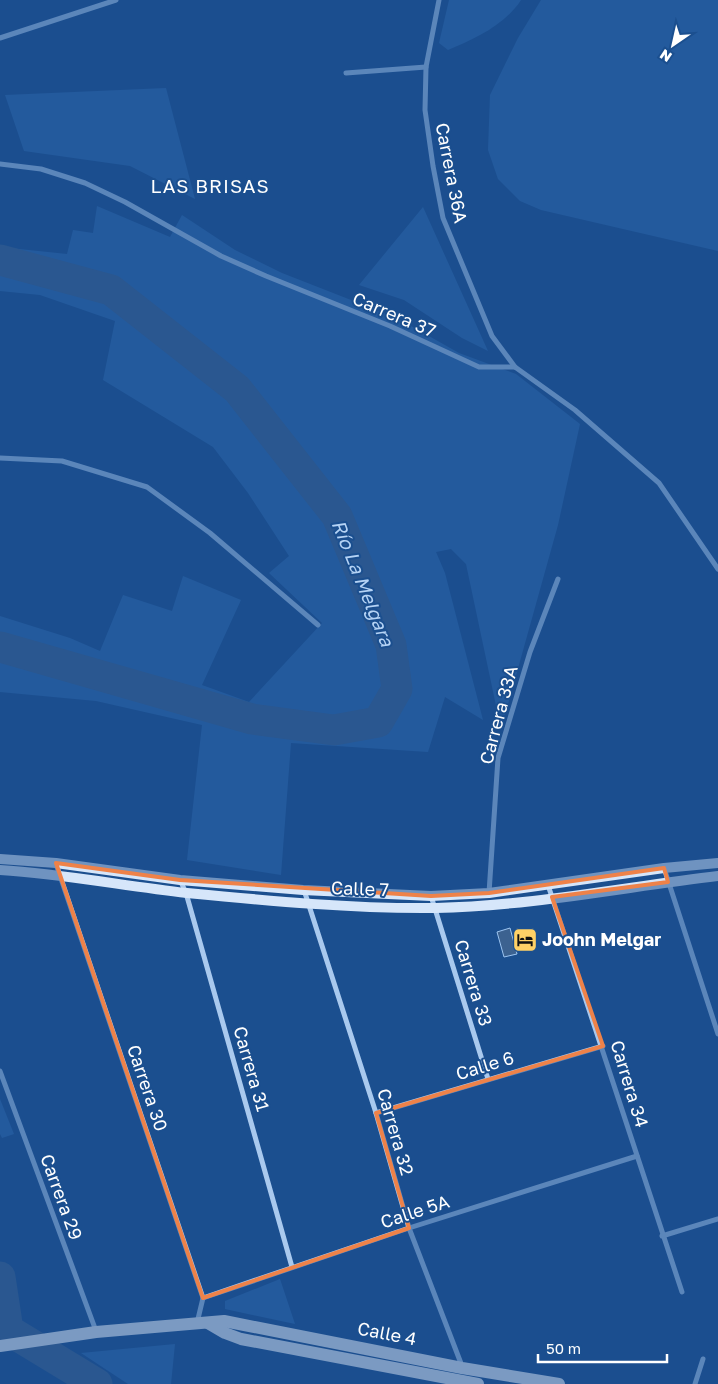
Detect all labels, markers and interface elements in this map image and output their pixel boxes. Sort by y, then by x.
north arrow [648,20,698,70]
text: N [656,46,675,66]
street label: Carrera 36A [431,121,472,225]
district label: LAS BRISAS [150,174,270,197]
street label: Carrera 37 [349,287,439,341]
water label: Río La Melgara [328,516,400,651]
street label: Carrera 33A [474,663,522,767]
street label: Calle 7 [331,876,390,900]
hotel icon: Joohn Melgar [512,927,538,953]
place label: Joohn Melgar [542,928,661,950]
street label: Carrera 33 [450,937,498,1029]
street label: Carrera 31 [229,1024,275,1114]
street label: Carrera 34 [606,1038,654,1130]
street label: Carrera 30 [123,1042,173,1134]
street label: Calle 6 [453,1046,516,1084]
street label: Carrera 32 [373,1086,419,1178]
street label: Carrera 29 [36,1151,88,1243]
street label: Calle 5A [377,1190,452,1233]
street label: Calle 4 [356,1317,419,1350]
scale bar [538,1332,667,1364]
text: 50 m [546,1339,581,1357]

